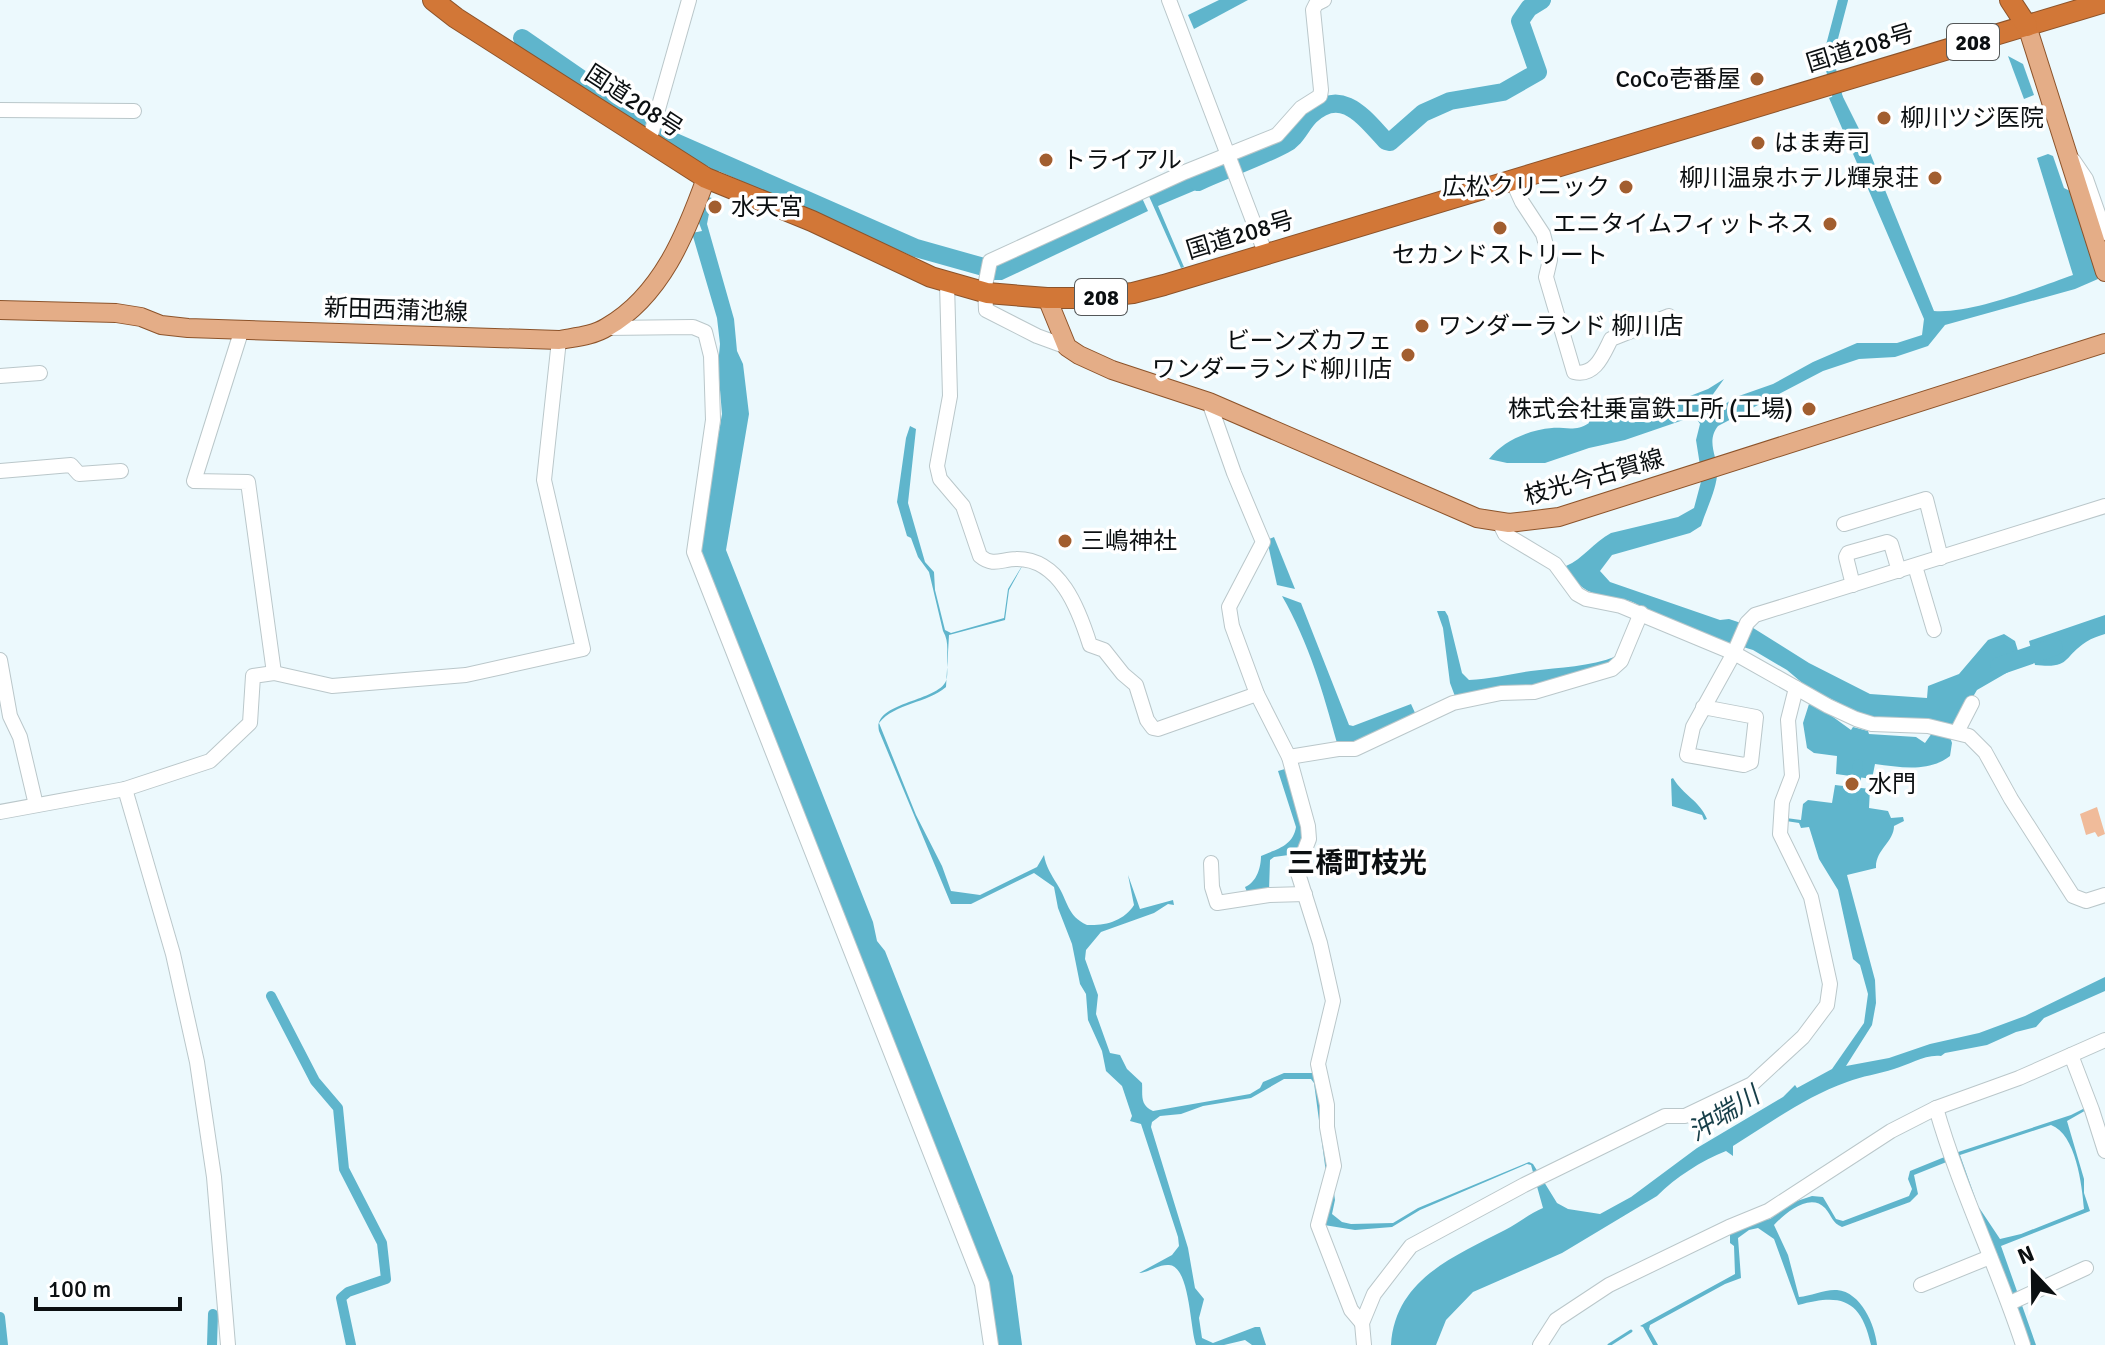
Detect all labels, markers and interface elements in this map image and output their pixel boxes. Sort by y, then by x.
street label: 国道208号 [1803,17,1917,79]
road number: 208 [1947,24,1999,60]
street label: 国道208号 [579,58,689,144]
place label: CoCo壱番屋 [1615,64,1741,94]
marker: CoCo壱番屋 [1748,70,1766,88]
place label: 柳川ツジ医院 [1900,103,2044,133]
marker: 柳川ツジ医院 [1875,109,1893,127]
place label: はま寿司 [1774,128,1870,158]
marker: はま寿司 [1749,134,1767,152]
place label: トライアル [1062,145,1182,175]
marker: トライアル [1037,151,1055,169]
place label: 柳川温泉ホテル輝泉荘 [1679,163,1919,193]
marker: 柳川温泉ホテル輝泉荘 [1926,169,1944,187]
place label: 広松クリニック [1442,172,1610,202]
marker: 広松クリニック [1617,178,1635,196]
place label: 水天宮 [731,192,803,222]
marker: 水天宮 [706,198,724,216]
street label: 国道208号 [1183,204,1297,266]
place label: エニタイムフィットネス [1552,209,1814,239]
marker: エニタイムフィットネス [1821,215,1839,233]
marker: セカンドストリート [1491,219,1509,237]
place label: セカンドストリート [1392,240,1608,270]
road number: 208 [1075,279,1127,315]
street label: 新田西蒲池線 [324,292,468,328]
place label: ワンダーランド 柳川店 [1438,311,1683,341]
marker: ワンダーランド 柳川店 [1413,317,1431,335]
place label: ビーンズカフェ ワンダーランド柳川店 [1152,326,1392,384]
marker: ビーンズカフェ ワンダーランド柳川店 [1399,346,1417,364]
place label: 株式会社乗富鉄工所 (工場) [1508,394,1793,424]
marker: 株式会社乗富鉄工所 (工場) [1800,400,1818,418]
street label: 枝光今古賀線 [1521,443,1667,511]
place label: 三嶋神社 [1081,526,1177,556]
marker: 三嶋神社 [1056,532,1074,550]
place label: 水門 [1868,769,1916,799]
marker: 水門 [1843,775,1861,793]
district label: 三橋町枝光 [1287,846,1427,880]
water label: 沖端川 [1682,1078,1768,1148]
north arrow [1993,1233,2073,1313]
text: N [2014,1240,2038,1270]
scale bar [36,1261,180,1311]
text: 100 m [48,1274,111,1304]

